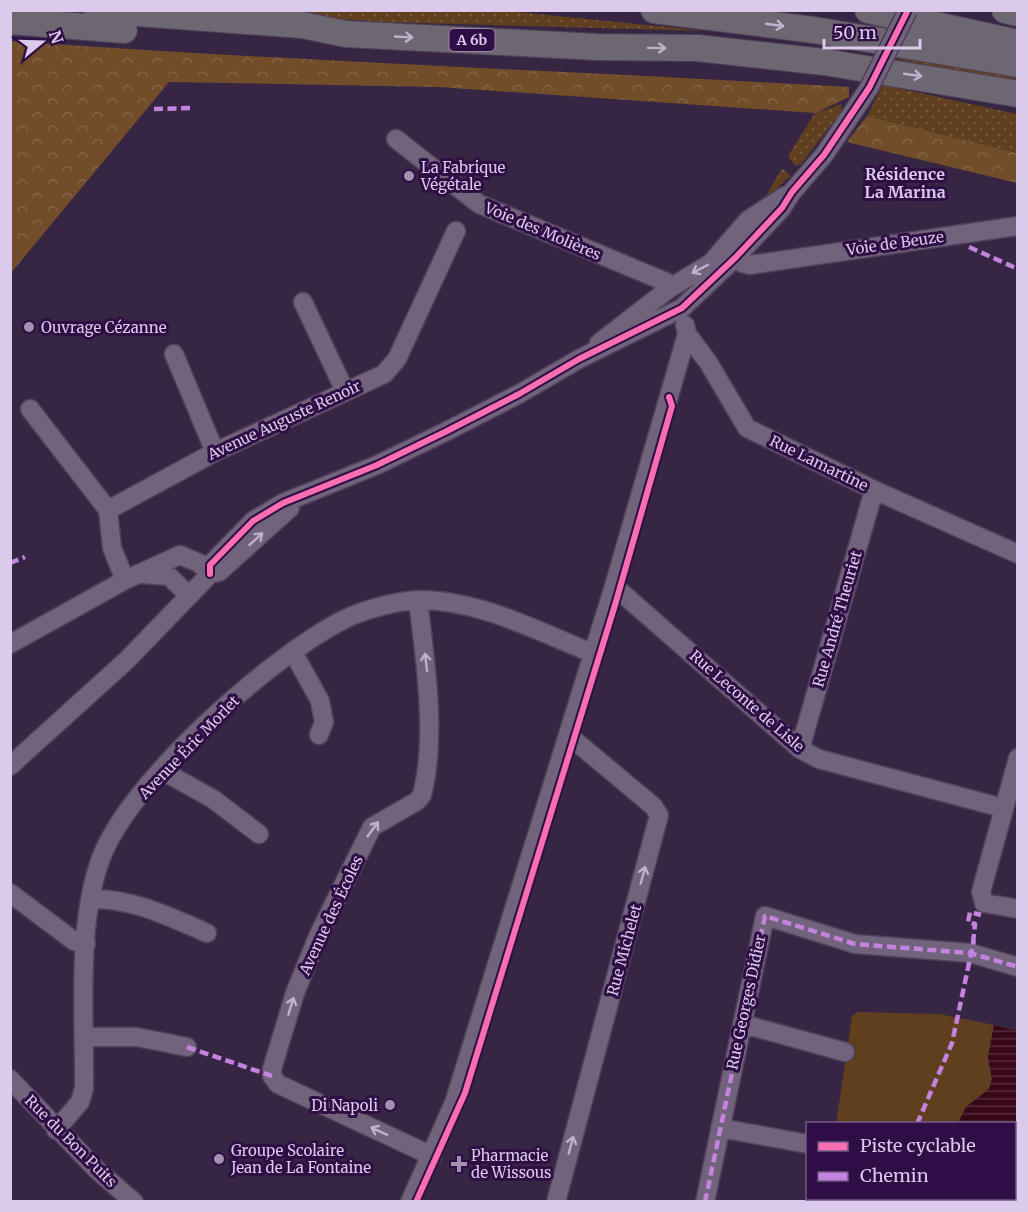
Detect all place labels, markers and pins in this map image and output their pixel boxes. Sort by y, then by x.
place label: La Fabrique Végétale [420,158,506,194]
marker: La Fabrique Végétale [402,169,416,183]
place label: Ouvrage Cézanne [41,318,167,337]
marker: Ouvrage Cézanne [22,320,36,334]
place label: Di Napoli [311,1096,378,1115]
marker: Di Napoli [383,1098,397,1112]
place label: Groupe Scolaire Jean de La Fontaine [230,1141,371,1177]
place label: Pharmacie de Wissous [471,1146,551,1182]
marker: Groupe Scolaire Jean de La Fontaine [212,1152,226,1166]
marker: Pharmacie de Wissous [452,1157,466,1171]

